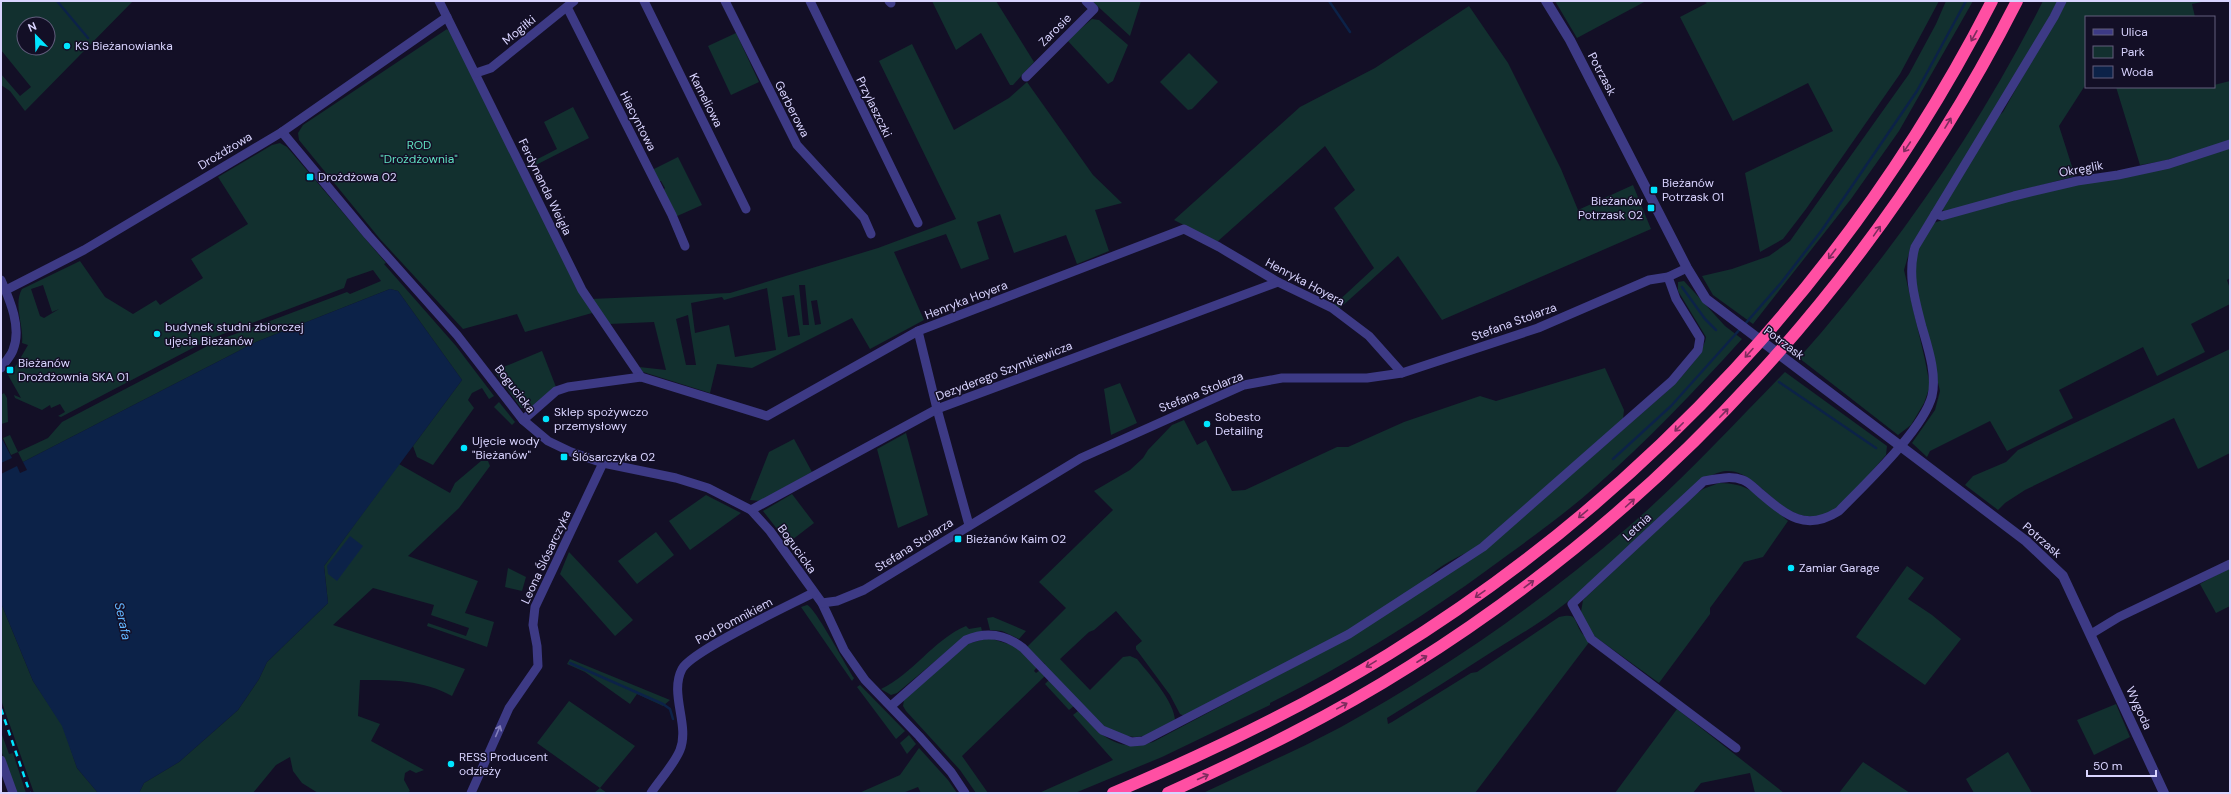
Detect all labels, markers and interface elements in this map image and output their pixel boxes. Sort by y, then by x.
street label: Zarosie [1035,10,1075,50]
street label: Mogiłki [499,12,539,48]
north arrow [16,16,56,56]
legend [2085,16,2215,88]
text: N [26,19,39,35]
text: Ulica [2121,24,2148,40]
one-way arrow [1969,29,1977,41]
place label: KS Bieżanowianka [75,38,173,54]
marker: KS Bieżanowianka [62,41,72,51]
text: Park [2121,44,2145,60]
street label: Potrzask [1584,50,1620,98]
text: Woda [2121,64,2153,80]
street label: Kameliowa [686,70,726,130]
street label: Przylaszczki [852,74,896,140]
street label: Gerberowa [771,78,813,140]
street label: Hiacyntowa [616,88,660,154]
one-way arrow [1945,117,1953,129]
street label: Drożdżowa [195,129,255,173]
street label: Ferdynanda Weigla [515,136,575,238]
park label: ROD "Drożdżownia" [380,137,458,167]
one-way arrow [1903,142,1911,153]
street label: Okręglik [2058,157,2104,181]
place label: Drożdżowa 02 [318,169,397,185]
marker: Drożdżowa 02 [305,172,315,182]
place label: Bieżanów Potrzask 01 [1662,175,1724,205]
marker: Bieżanów Potrzask 01 [1649,185,1659,195]
place label: Bieżanów Potrzask 02 [1578,193,1643,223]
marker: Bieżanów Potrzask 02 [1646,203,1656,213]
one-way arrow [1872,226,1881,237]
one-way arrow [1828,248,1836,259]
street label: Henryka Hoyera [1263,254,1347,310]
street label: Henryka Hoyera [922,277,1010,323]
street label: Stefana Stolarza [1469,299,1559,345]
place label: budynek studni zbiorczej ujęcia Bieżanów [165,319,304,349]
street label: Potrzask [1761,323,1807,363]
marker: budynek studni zbiorczej ujęcia Bieżanów [152,329,162,339]
street label: Dezyderego Szymkiewicza [933,338,1075,404]
one-way arrow [1745,348,1754,359]
place label: Bieżanów Drożdżownia SKA 01 [18,355,129,385]
street label: Bogucicka [491,362,539,416]
marker: Bieżanów Drożdżownia SKA 01 [5,365,15,375]
street label: Stefana Stolarza [1156,368,1246,416]
place label: Sklep spożywczo przemysłowy [554,404,648,434]
one-way arrow [1719,408,1729,418]
place label: Sobesto Detailing [1215,409,1263,439]
marker: Sklep spożywczo przemysłowy [541,414,551,424]
marker: Sobesto Detailing [1202,419,1212,429]
one-way arrow [1674,422,1684,432]
place label: Ujęcie wody "Bieżanów" [472,433,540,463]
marker: Ujęcie wody "Bieżanów" [459,443,469,453]
place label: Ślósarczyka 02 [572,449,655,465]
marker: Ślósarczyka 02 [559,452,569,462]
one-way arrow [1625,498,1635,507]
street label: Leona Ślósarczyka [517,508,575,606]
one-way arrow [1578,510,1588,519]
street label: Letnia [1619,510,1655,544]
street label: Stefana Stolarza [872,514,956,576]
street label: Potrzask [2019,519,2065,561]
street label: Bogucicka [774,521,820,577]
place label: Bieżanów Kaim 02 [966,531,1066,547]
marker: Bieżanów Kaim 02 [953,534,963,544]
place label: Zamiar Garage [1799,560,1880,576]
marker: Zamiar Garage [1786,563,1796,573]
one-way arrow [1523,580,1534,589]
one-way arrow [1475,589,1486,598]
street label: Pod Pomnikiem [693,594,775,648]
water label: Serafa [111,600,135,642]
one-way arrow [1416,654,1428,662]
one-way arrow [1365,661,1377,669]
street label: Wygoda [2122,684,2156,732]
one-way arrow [1336,702,1348,710]
one-way arrow [495,726,502,738]
place label: RESS Producent odzieży [459,749,548,779]
scale bar [2087,752,2156,778]
text: 50 m [2093,758,2122,774]
marker: RESS Producent odzieży [446,759,456,769]
one-way arrow [1197,773,1209,780]

